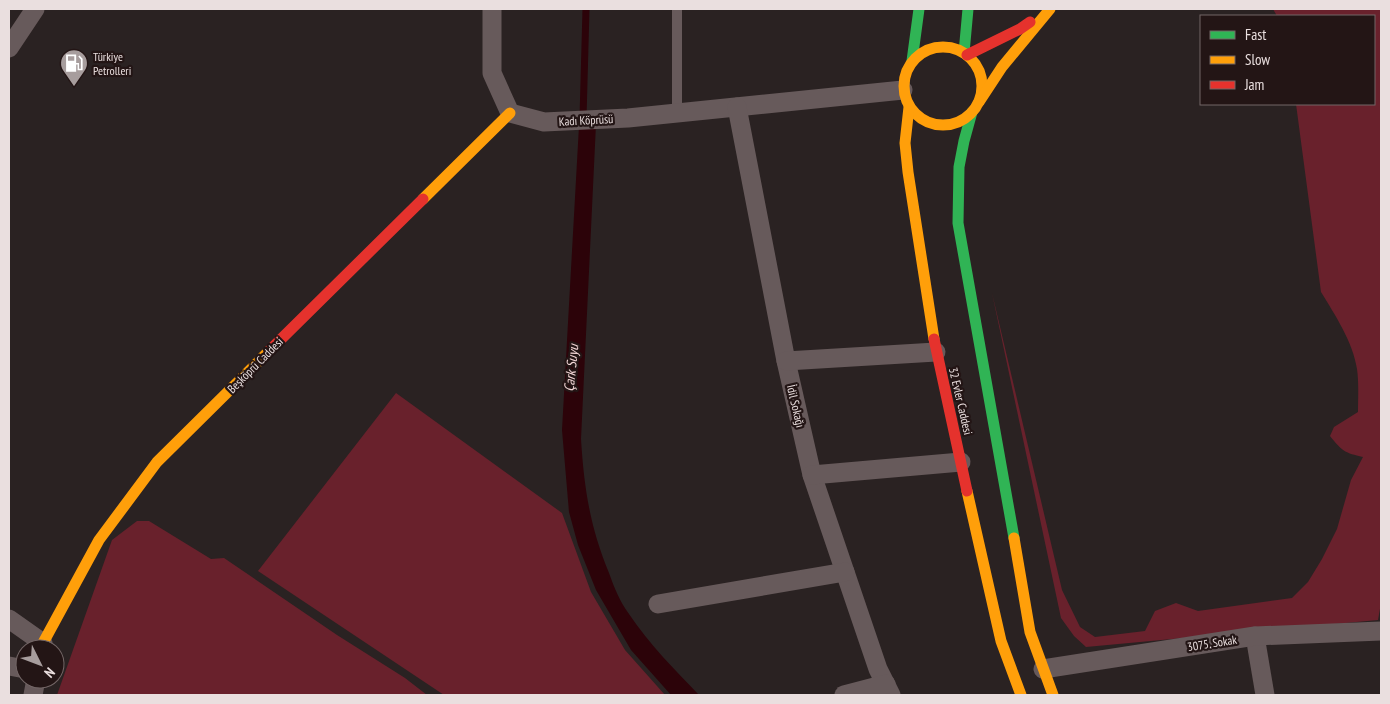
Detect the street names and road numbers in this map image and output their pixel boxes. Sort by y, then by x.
street label: Kadı Köprüsü [558,111,614,129]
street label: Beşköprü Caddesi [224,334,286,396]
street label: 32 Evler Caddesi [946,366,976,436]
street label: İdil Sokağı [784,383,808,429]
street label: 3075. Sokak [1186,632,1238,654]

